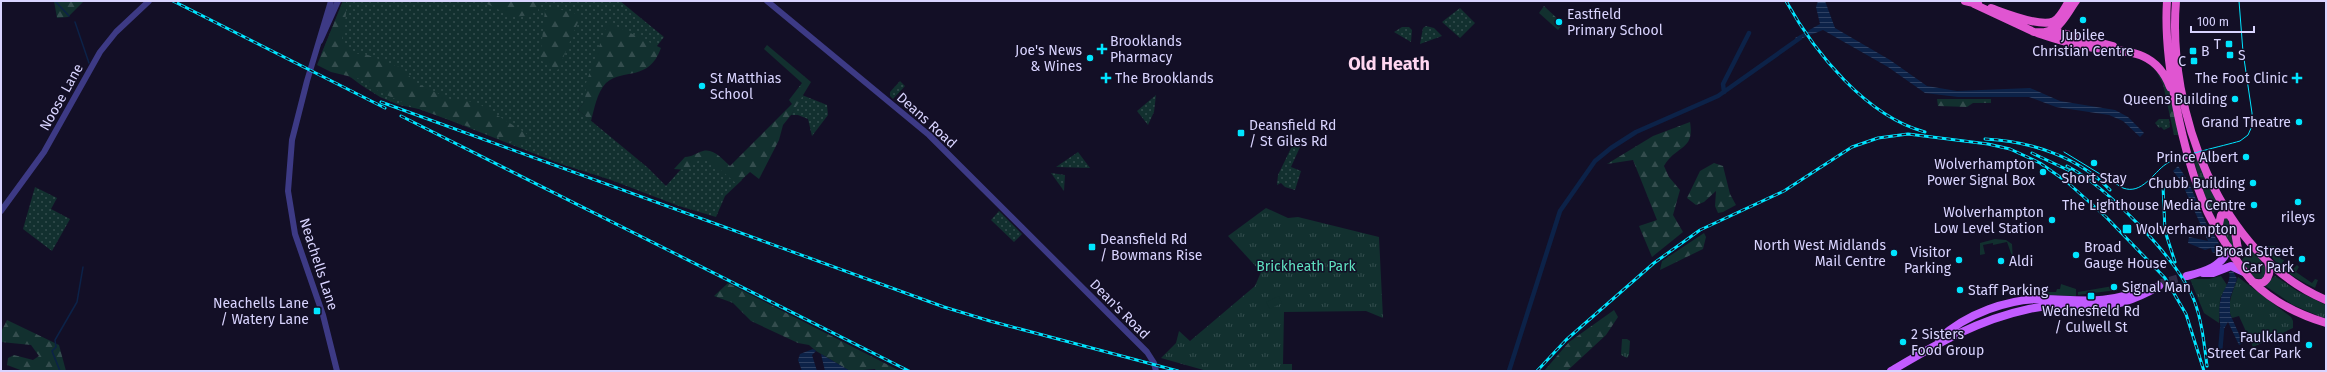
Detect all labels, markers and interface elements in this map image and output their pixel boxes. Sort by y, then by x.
place label: Eastfield Primary School [1567,6,1663,39]
scale bar [2191,8,2254,34]
marker: Jubilee Christian Centre [2078,15,2088,25]
text: 100 m [2197,15,2229,29]
marker: Eastfield Primary School [1554,17,1564,27]
place label: Jubilee Christian Centre [2032,27,2134,60]
place label: Brooklands Pharmacy [1110,33,1182,66]
place label: T [2214,36,2222,53]
marker: T [2224,39,2234,49]
place label: Joe's News & Wines [1015,42,1082,75]
place label: B [2201,43,2210,60]
marker: Brooklands Pharmacy [1097,44,1107,54]
marker: B [2188,46,2198,56]
place label: S [2238,47,2246,64]
marker: S [2225,50,2235,60]
marker: Joe's News & Wines [1085,53,1095,63]
district label: Old Heath [1348,53,1430,75]
place label: C [2178,53,2186,70]
marker: C [2189,56,2199,66]
street label: Noose Lane [36,61,87,134]
place label: St Matthias School [710,70,782,103]
place label: The Brooklands [1115,70,1214,87]
place label: The Foot Clinic [2195,70,2288,87]
marker: The Brooklands [1100,72,1112,84]
marker: The Foot Clinic [2291,72,2303,84]
marker: St Matthias School [697,81,707,91]
street label: Deans Road [893,89,960,152]
place label: Queens Building [2123,91,2228,108]
marker: Queens Building [2230,94,2240,104]
place label: Grand Theatre [2201,114,2291,131]
place label: Deansfield Rd / St Giles Rd [1249,117,1336,150]
marker: Grand Theatre [2294,117,2304,127]
marker: Deansfield Rd / St Giles Rd [1236,128,1246,138]
place label: Prince Albert [2156,149,2239,166]
marker: Prince Albert [2241,152,2251,162]
place label: Wolverhampton Power Signal Box [1927,156,2035,189]
marker: Short Stay [2089,158,2099,168]
marker: Wolverhampton Power Signal Box [2038,167,2048,177]
place label: Short Stay [2061,170,2127,187]
place label: Chubb Building [2148,175,2246,192]
marker: Chubb Building [2248,178,2258,188]
place label: The Lighthouse Media Centre [2062,197,2246,214]
marker: rileys [2293,197,2303,207]
marker: The Lighthouse Media Centre [2249,200,2259,210]
place label: Wolverhampton Low Level Station [1933,204,2044,237]
place label: rileys [2281,209,2316,226]
marker: Wolverhampton Low Level Station [2047,215,2057,225]
street label: Neachells Lane [296,216,341,312]
place label: Wolverhampton [2136,221,2237,238]
marker: Wolverhampton [2121,223,2133,235]
place label: Deansfield Rd / Bowmans Rise [1100,231,1202,264]
place label: North West Midlands Mail Centre [1754,237,1886,270]
place label: Broad Gauge House [2084,239,2167,272]
marker: Deansfield Rd / Bowmans Rise [1087,242,1097,252]
place label: Broad Street Car Park [2215,243,2295,276]
place label: Visitor Parking [1904,244,1952,277]
marker: North West Midlands Mail Centre [1889,248,1899,258]
marker: Broad Gauge House [2071,250,2081,260]
place label: Aldi [2009,253,2033,270]
marker: Broad Street Car Park [2297,254,2307,264]
marker: Visitor Parking [1954,255,1964,265]
marker: Aldi [1996,256,2006,266]
park label: Brickheath Park [1256,258,1357,275]
street label: Dean's Road [1086,276,1153,343]
place label: Signal Man [2122,279,2191,296]
place label: Staff Parking [1968,282,2049,299]
marker: Signal Man [2109,282,2119,292]
marker: Staff Parking [1955,285,1965,295]
marker: Wednesfield Rd / Culwell St [2086,291,2096,301]
place label: Neachells Lane / Watery Lane [213,295,309,328]
place label: Wednesfield Rd / Culwell St [2042,303,2140,336]
marker: Neachells Lane / Watery Lane [312,306,322,316]
place label: 2 Sisters Food Group [1911,326,1984,359]
place label: Faulkland Street Car Park [2207,329,2302,362]
marker: 2 Sisters Food Group [1898,337,1908,347]
marker: Faulkland Street Car Park [2304,340,2314,350]

